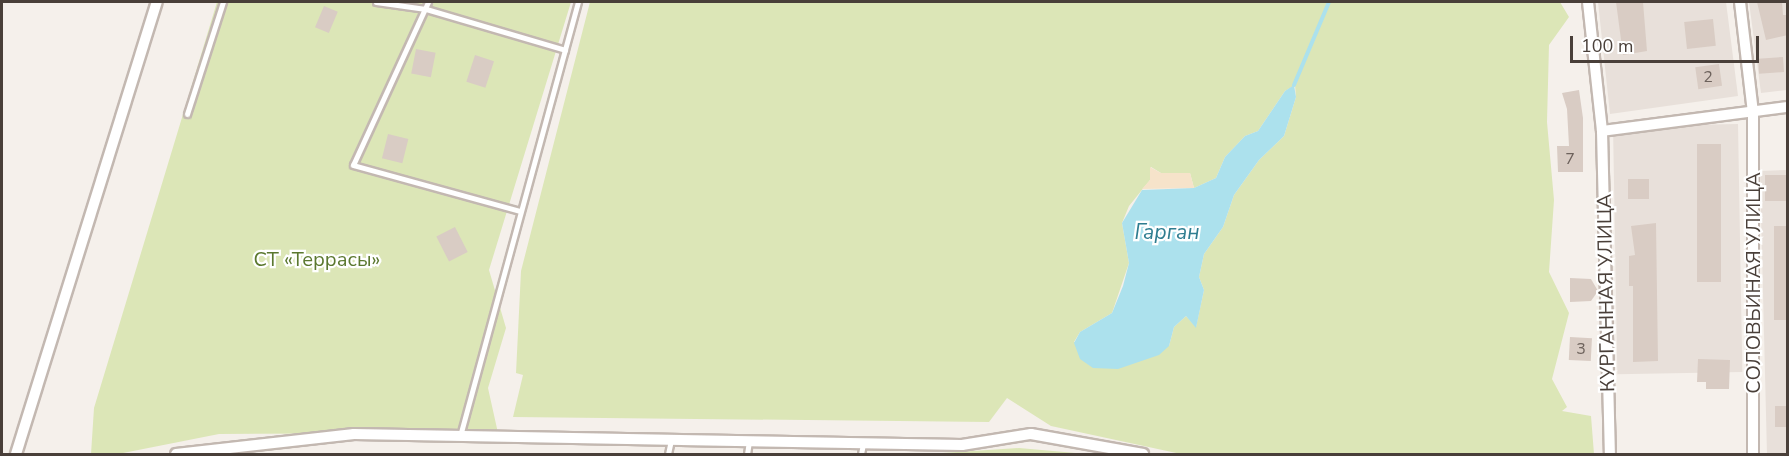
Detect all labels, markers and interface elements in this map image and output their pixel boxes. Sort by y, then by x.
scale bar [1573,24,1762,62]
text: 100 m [1581,34,1633,58]
house number: 2 [1703,67,1713,87]
house number: 7 [1565,149,1575,169]
street label: СОЛОВЬИНАЯ УЛИЦА [1741,172,1765,394]
street label: КУРГАННАЯ УЛИЦА [1592,194,1620,392]
water label: Гарган [1134,219,1200,245]
park label: СТ «Террасы» [254,247,380,271]
house number: 3 [1576,339,1586,359]

